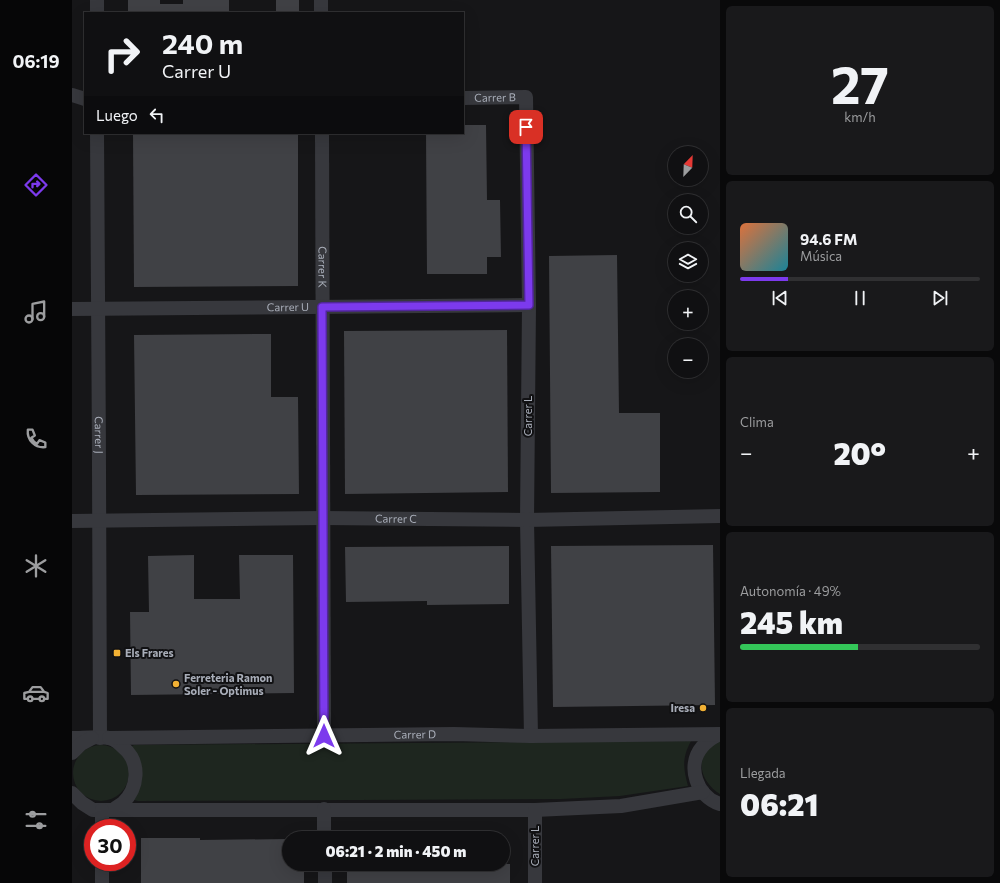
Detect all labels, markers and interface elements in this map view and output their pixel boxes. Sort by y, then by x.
text: 240 m [162,26,243,60]
icon: right [96,28,148,80]
text: 06:19 [12,50,60,72]
text: 27 [831,51,889,115]
text: Carrer U [162,60,231,82]
street label: Carrer B [474,90,516,104]
icon: left [146,104,168,126]
text: Luego [96,106,138,124]
text: km/h [844,109,876,125]
pin [509,110,543,144]
icon: arrive [515,116,537,138]
north arrow [668,146,708,186]
map controls [668,146,708,378]
icon: directions [22,171,50,199]
button: search [668,194,708,234]
text: 94.6 FM [800,230,857,248]
button: layers [668,242,708,282]
street label: Carrer K [316,246,330,288]
text: Música [800,248,842,264]
icon: previous [769,287,791,309]
icon: pause [849,287,871,309]
icon: next [929,287,951,309]
button: + [668,290,708,330]
icon: music [22,298,50,326]
street label: Carrer U [267,300,309,313]
button: − [668,338,708,378]
street label: Carrer L [521,396,534,436]
text: Clima [740,414,774,430]
street label: Carrer J [92,416,106,454]
icon: phone [22,425,50,453]
text: 20° [833,434,886,471]
text: − [740,439,753,466]
text: + [967,439,980,466]
street label: Carrer C [375,512,417,525]
icon: climate [22,552,50,580]
text: Autonomía · 49% [740,583,841,599]
text: 245 km [740,603,843,640]
place label: Els Frares [125,646,174,659]
marker: Els Frares [112,648,122,658]
place label: Ferreteria Ramon Soler - Optimus [184,671,272,697]
icon: car [22,679,50,707]
marker: Ferreteria Ramon Soler - Optimus [171,679,181,689]
place label: Iresa [670,701,695,714]
marker: Iresa [698,703,708,713]
position arrow [303,715,345,757]
street label: Carrer D [394,727,436,741]
text: Llegada [740,765,786,781]
text: 06:21 [740,785,819,822]
icon: filters [22,806,50,834]
speed limit sign: 30 [84,819,136,871]
street label: Carrer L [528,826,541,866]
text: 06:21 · 2 min · 450 m [326,842,466,860]

